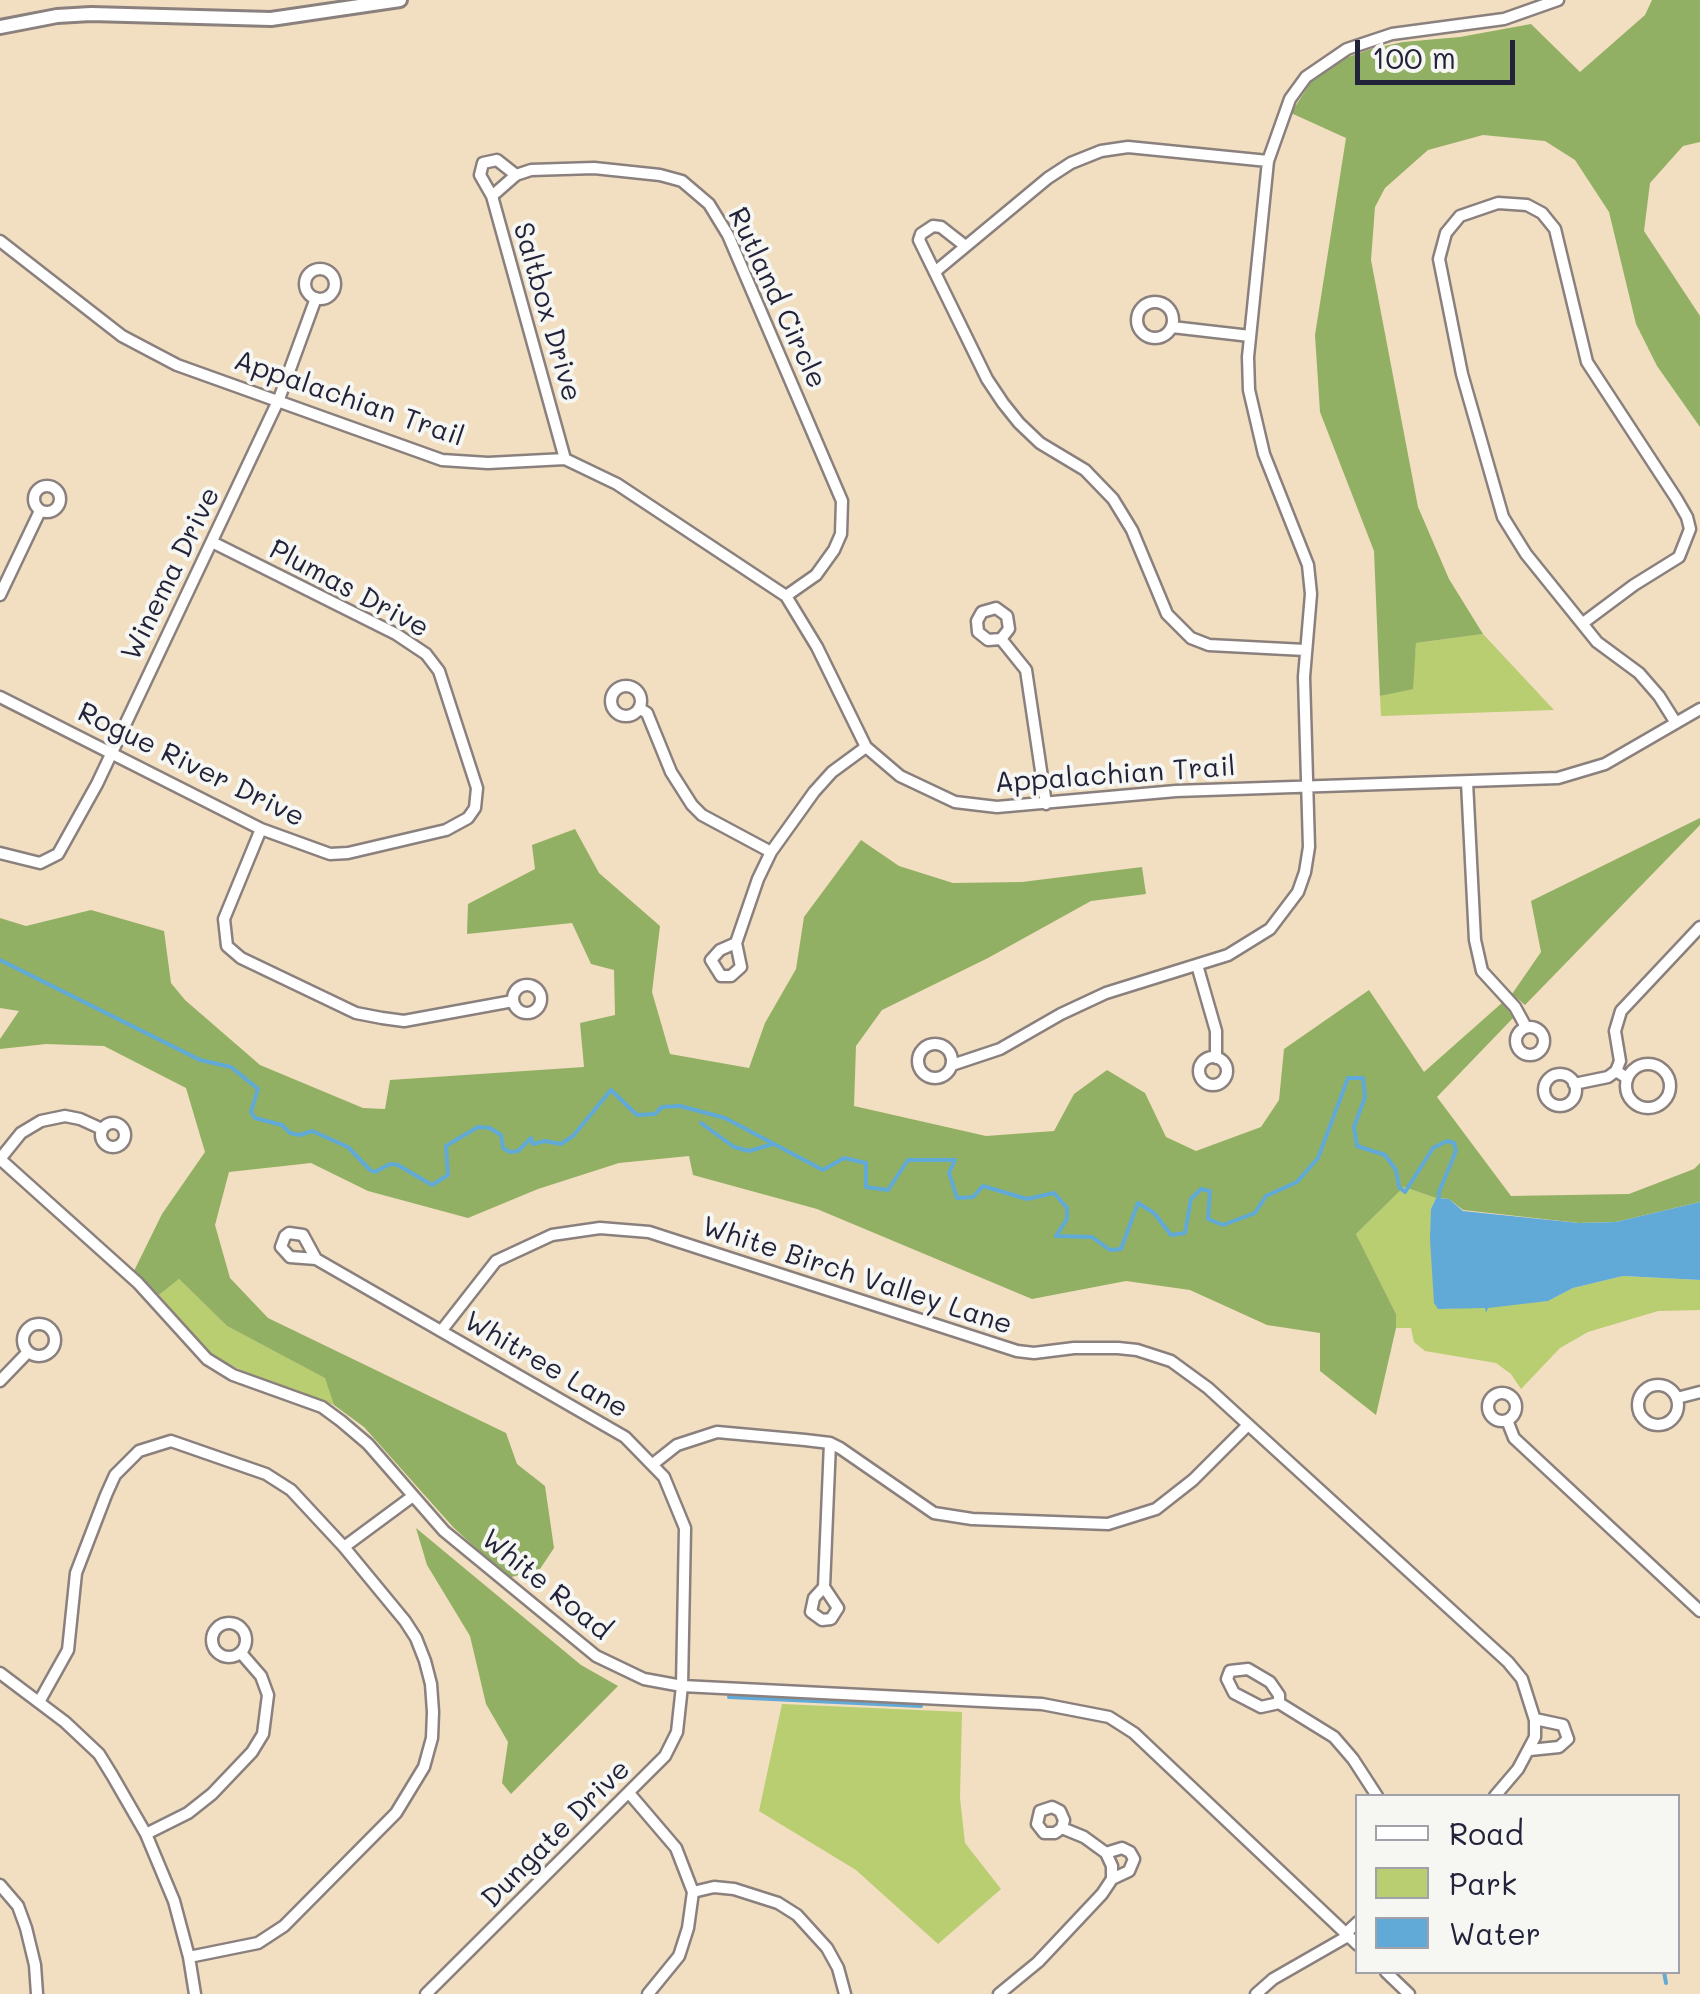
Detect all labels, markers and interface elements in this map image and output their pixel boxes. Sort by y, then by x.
scale bar [1360,20,1520,82]
text: 100 m [1372,37,1456,77]
street label: Rutland Circle [720,202,834,394]
street label: Saltbox Drive [505,219,589,405]
street label: Appalachian Trail [229,344,469,454]
street label: Winema Drive [115,482,227,666]
street label: Plumas Drive [264,533,434,645]
street label: Rogue River Drive [72,696,310,834]
street label: Appalachian Trail [993,750,1237,800]
street label: White Birch Valley Lane [698,1210,1016,1342]
street label: Whitree Lane [458,1304,634,1426]
street label: White Road [474,1522,618,1648]
street label: Dungate Drive [475,1753,637,1915]
legend [1355,1794,1680,1974]
text: Road [1449,1813,1524,1853]
text: Park [1449,1863,1517,1903]
text: Water [1449,1913,1541,1953]

